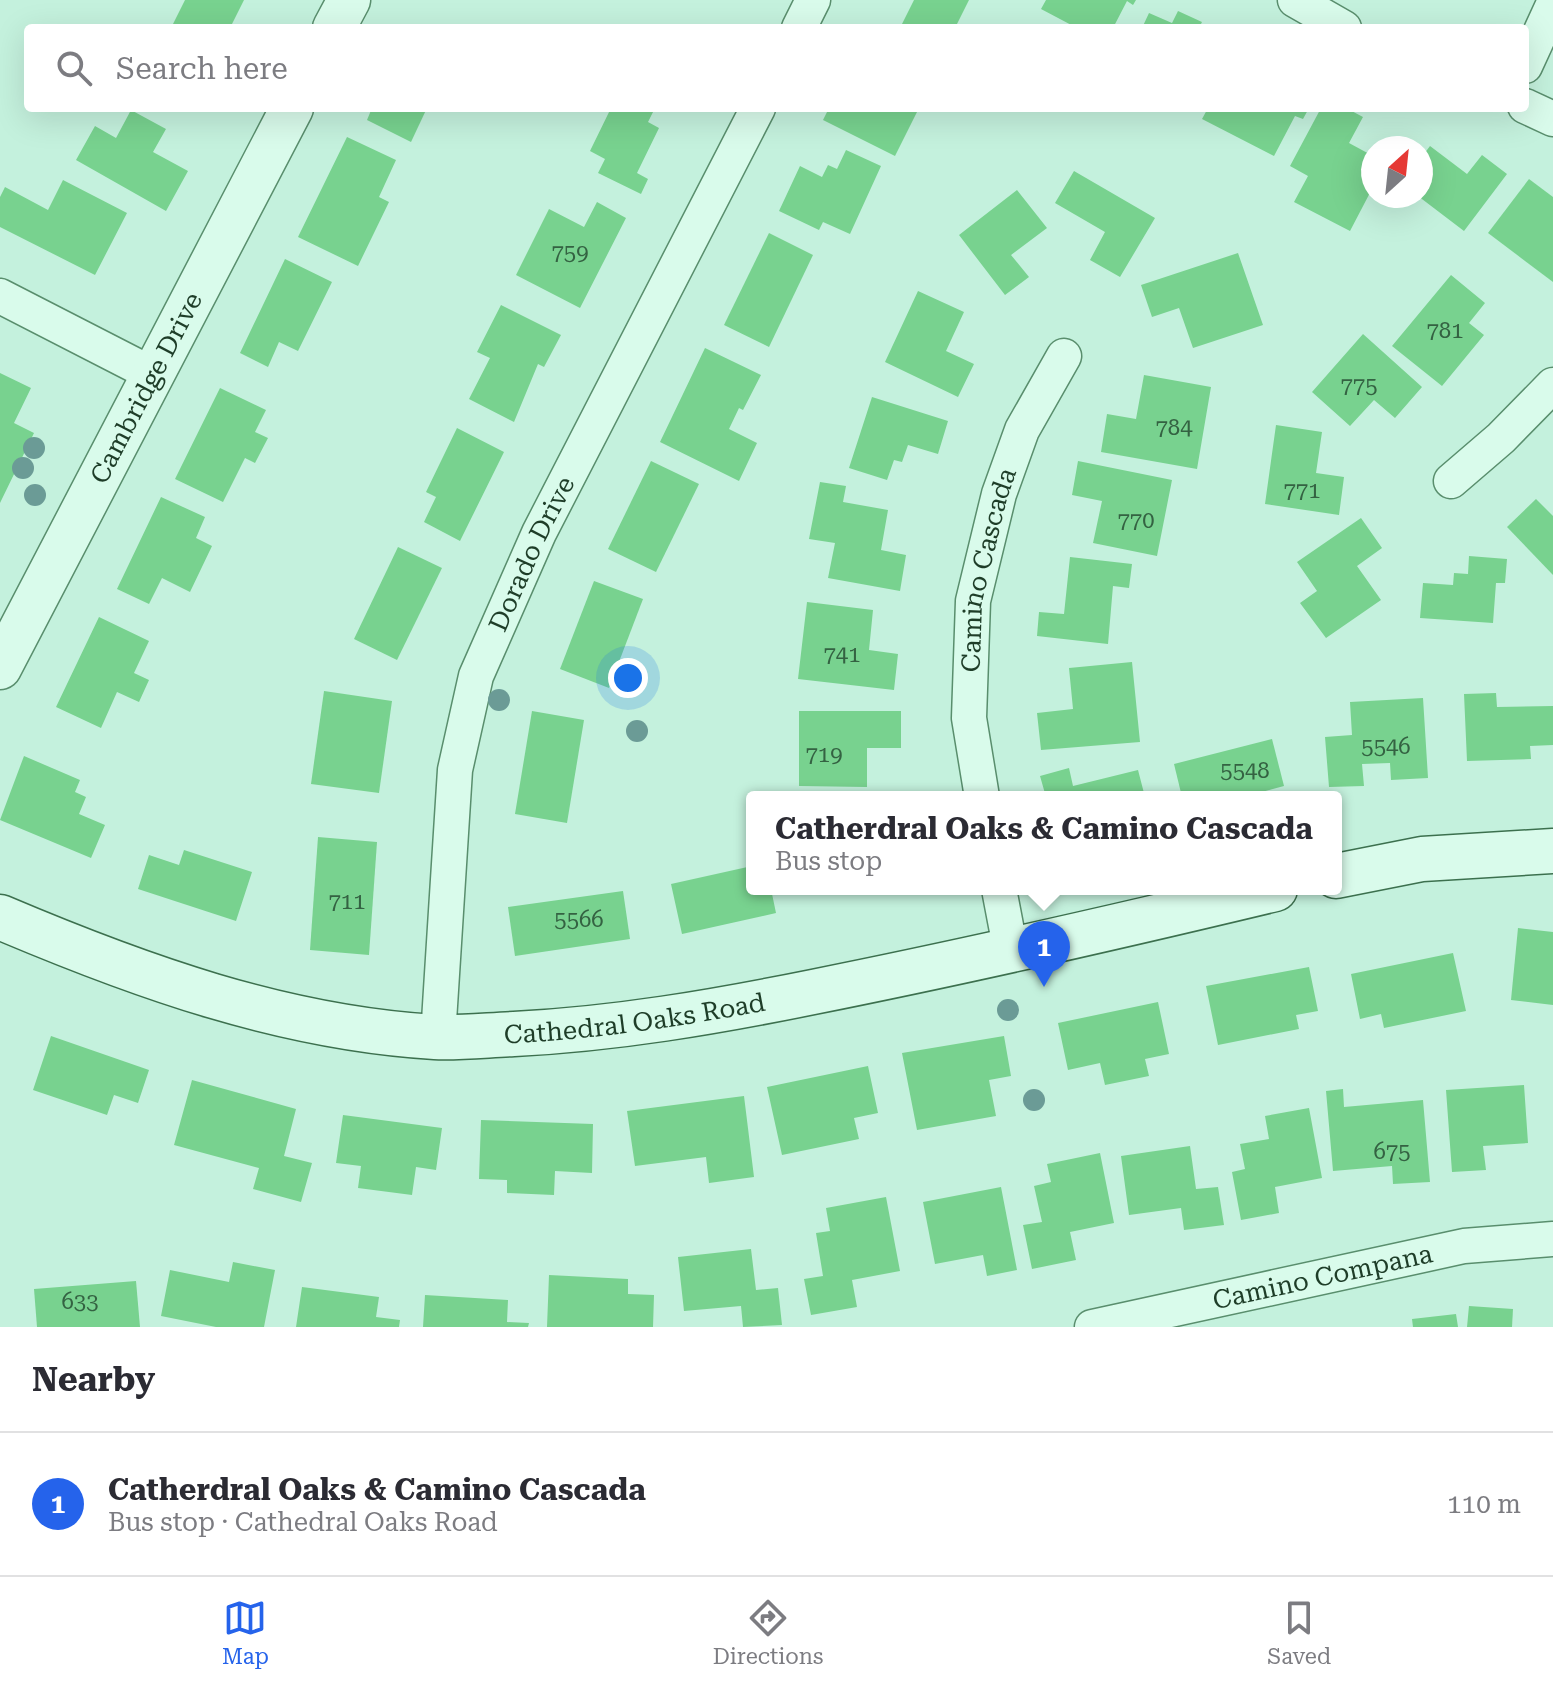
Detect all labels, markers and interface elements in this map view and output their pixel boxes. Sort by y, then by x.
search box [24,24,1529,112]
icon: search [52,46,96,90]
text: Search here [116,51,288,86]
north arrow [1361,136,1433,208]
house number: 759 [552,240,588,265]
street label: Cambridge Drive [84,287,208,488]
house number: 781 [1427,318,1463,343]
house number: 775 [1341,373,1377,398]
house number: 784 [1156,415,1193,440]
street label: Camino Cascada [956,464,1022,673]
street label: Dorado Drive [483,471,581,636]
house number: 771 [1284,478,1320,503]
house number: 770 [1118,508,1154,533]
house number: 741 [824,642,860,667]
your location [608,658,648,698]
house number: 5546 [1361,734,1411,759]
house number: 719 [806,742,842,767]
house number: 5548 [1220,758,1270,783]
popup [746,791,1342,895]
text: Catherdral Oaks & Camino Cascada [775,811,1313,846]
text: Bus stop [775,846,882,876]
house number: 711 [329,889,365,914]
house number: 5566 [554,907,604,932]
pin: 1 [1018,921,1070,987]
street label: Cathedral Oaks Road [503,987,768,1049]
house number: 675 [1374,1139,1410,1164]
street label: Camino Compana [1210,1238,1435,1315]
house number: 633 [62,1289,98,1314]
text: Nearby [32,1359,155,1399]
text: Catherdral Oaks & Camino Cascada [108,1472,646,1507]
text: 1 [51,1489,65,1519]
text: 110 m [1447,1489,1521,1519]
text: Bus stop · Cathedral Oaks Road [108,1507,498,1537]
tab: Map [222,1596,269,1669]
tab: Directions [713,1596,824,1669]
tab: Saved [1267,1596,1331,1669]

